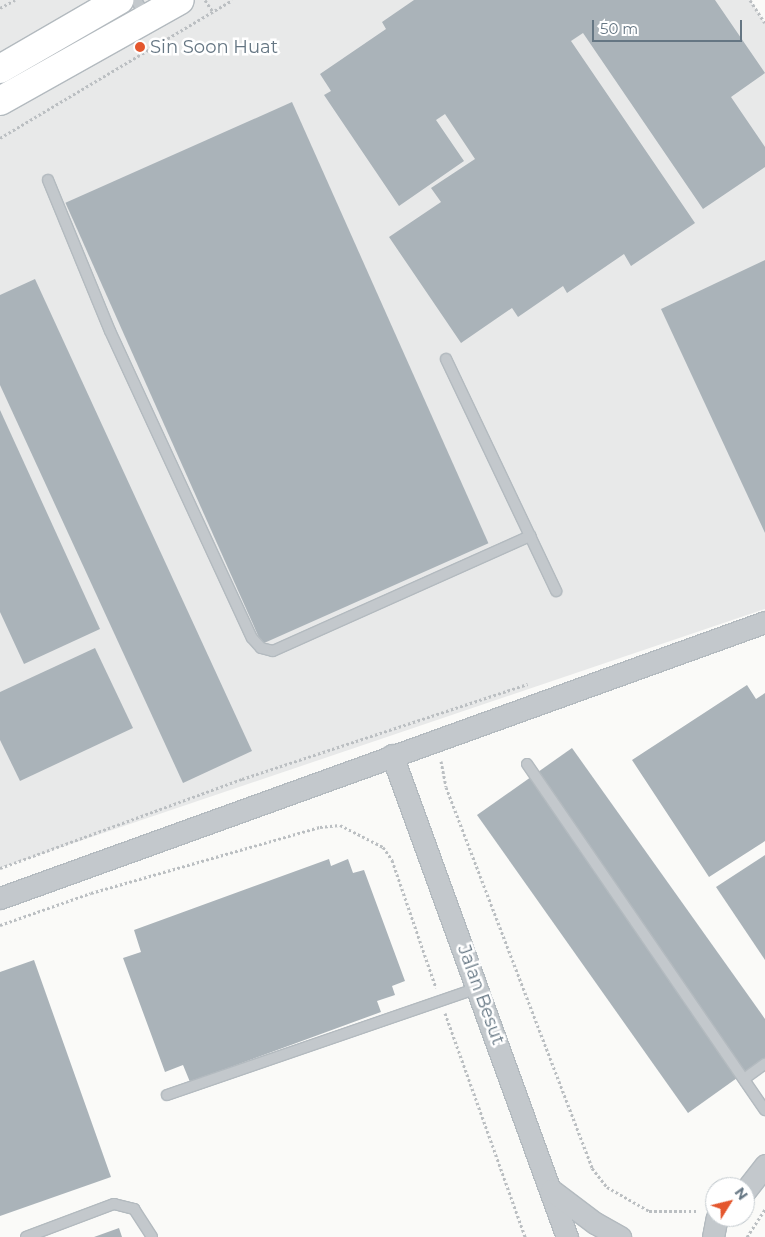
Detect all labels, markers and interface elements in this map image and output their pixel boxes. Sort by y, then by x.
scale bar [595,10,745,42]
text: 50 m [600,19,638,38]
place label: Sin Soon Huat [150,36,278,58]
marker: Sin Soon Huat [134,41,146,53]
street label: Jalan Besut [453,942,509,1048]
north arrow [705,1177,755,1227]
text: N [731,1184,752,1204]

